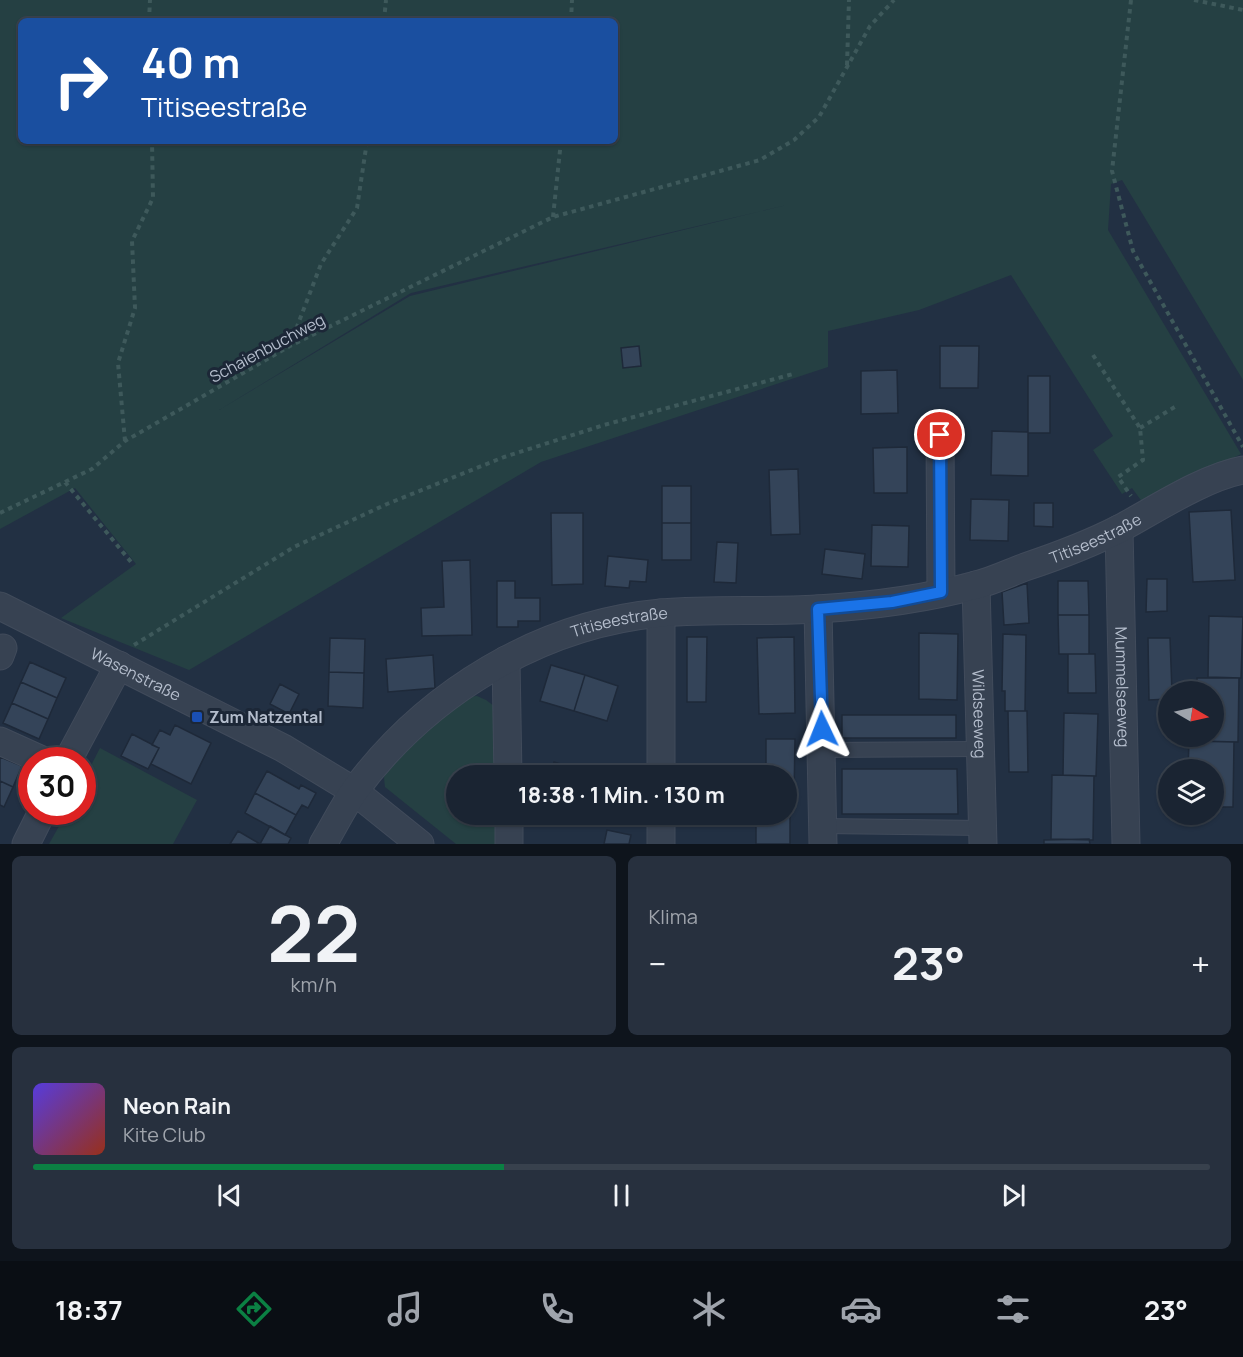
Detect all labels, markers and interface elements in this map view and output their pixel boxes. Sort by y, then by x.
text: 40 m [141,33,240,91]
icon: right [42,42,120,120]
text: Titiseestraße [141,88,307,125]
street label: Schaienbuchweg [206,308,328,388]
pin [914,409,965,460]
icon: arrive [923,418,956,451]
street label: Titiseestraße [1046,508,1145,569]
street label: Titiseestraße [568,602,669,642]
street label: Mummelseeweg [1110,626,1135,748]
street label: Wasenstraße [87,642,185,706]
street label: Wildseeweg [967,669,992,759]
north arrow [1158,681,1224,747]
map controls [1158,681,1224,825]
position arrow [790,697,854,761]
place label: Zum Natzental [209,706,323,728]
marker: Zum Natzental [190,710,204,724]
speed limit sign: 30 [18,747,96,825]
button: layers [1158,759,1224,825]
text: 18:38 · 1 Min. · 130 m [518,780,725,810]
text: 22 [267,879,360,985]
text: Klima [649,903,698,930]
text: 23° [892,932,965,994]
text: − [649,941,666,986]
text: + [1191,941,1210,986]
text: km/h [290,971,337,998]
text: Neon Rain [123,1091,231,1121]
text: Kite Club [123,1121,206,1148]
icon: previous [213,1179,246,1212]
icon: pause [605,1179,638,1212]
icon: next [997,1179,1030,1212]
icon: directions [233,1288,275,1330]
icon: music [384,1288,426,1330]
icon: phone [536,1288,578,1330]
icon: climate [688,1288,730,1330]
icon: car [840,1288,882,1330]
icon: filters [992,1288,1034,1330]
text: 18:37 [55,1291,123,1328]
text: 23° [1144,1291,1188,1328]

